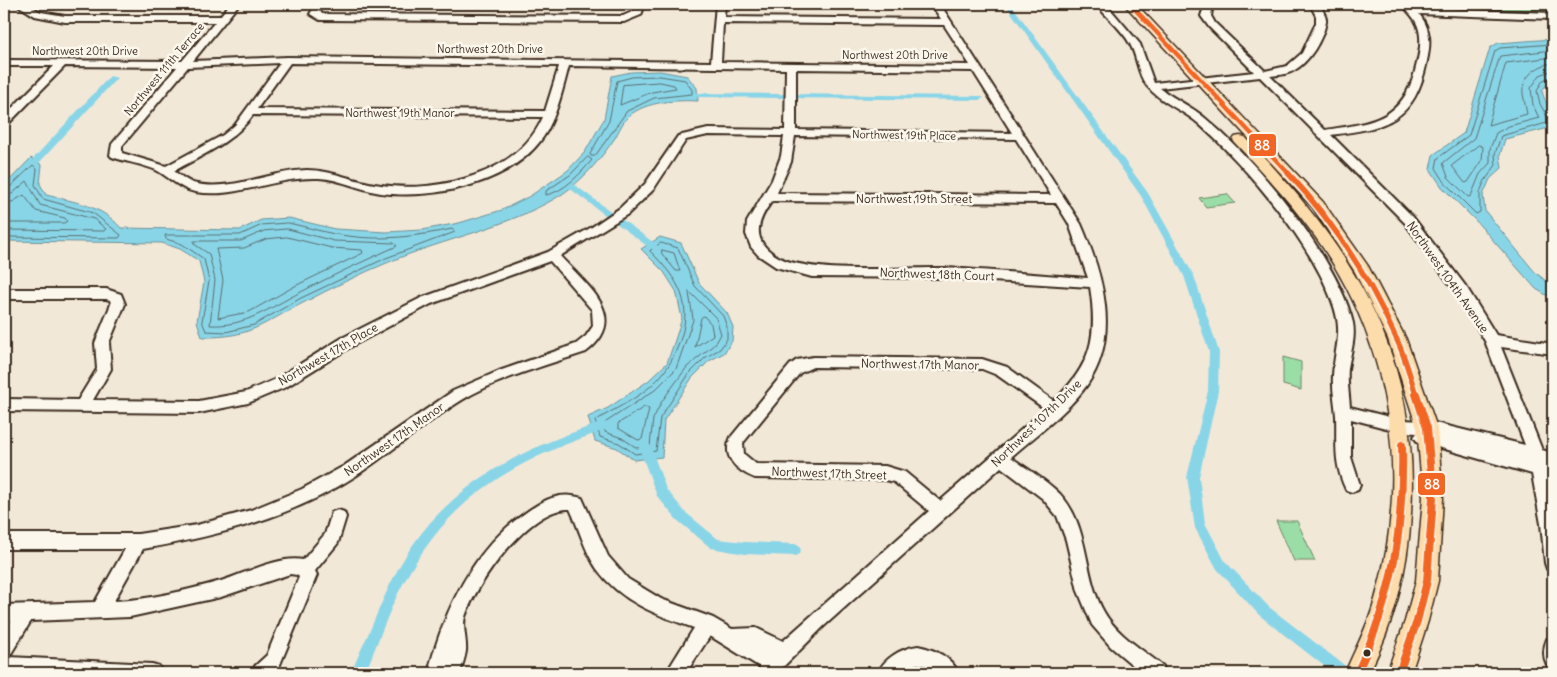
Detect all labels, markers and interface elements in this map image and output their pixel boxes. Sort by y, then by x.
street label: Northwest 111th Terrace [121,20,207,118]
street label: Northwest 20th Drive [437,42,543,56]
street label: Northwest 20th Drive [32,44,138,58]
street label: Northwest 20th Drive [842,48,948,62]
street label: Northwest 19th Manor [345,106,455,120]
street label: Northwest 19th Place [852,127,956,143]
line badge: 88 [1248,133,1277,157]
text: 88 [1254,136,1270,154]
street label: Northwest 19th Street [856,191,972,206]
street label: Northwest 104th Avenue [1404,218,1492,336]
street label: Northwest 18th Court [879,264,995,284]
street label: Northwest 17th Place [276,319,380,389]
street label: Northwest 17th Manor [861,355,979,373]
street label: Northwest 107th Drive [988,376,1084,470]
street label: Northwest 17th Manor [341,399,447,479]
street label: Northwest 17th Street [771,463,887,483]
line badge: 88 [1417,472,1446,496]
text: 88 [1424,475,1440,493]
unlabelled marker [1362,648,1372,658]

